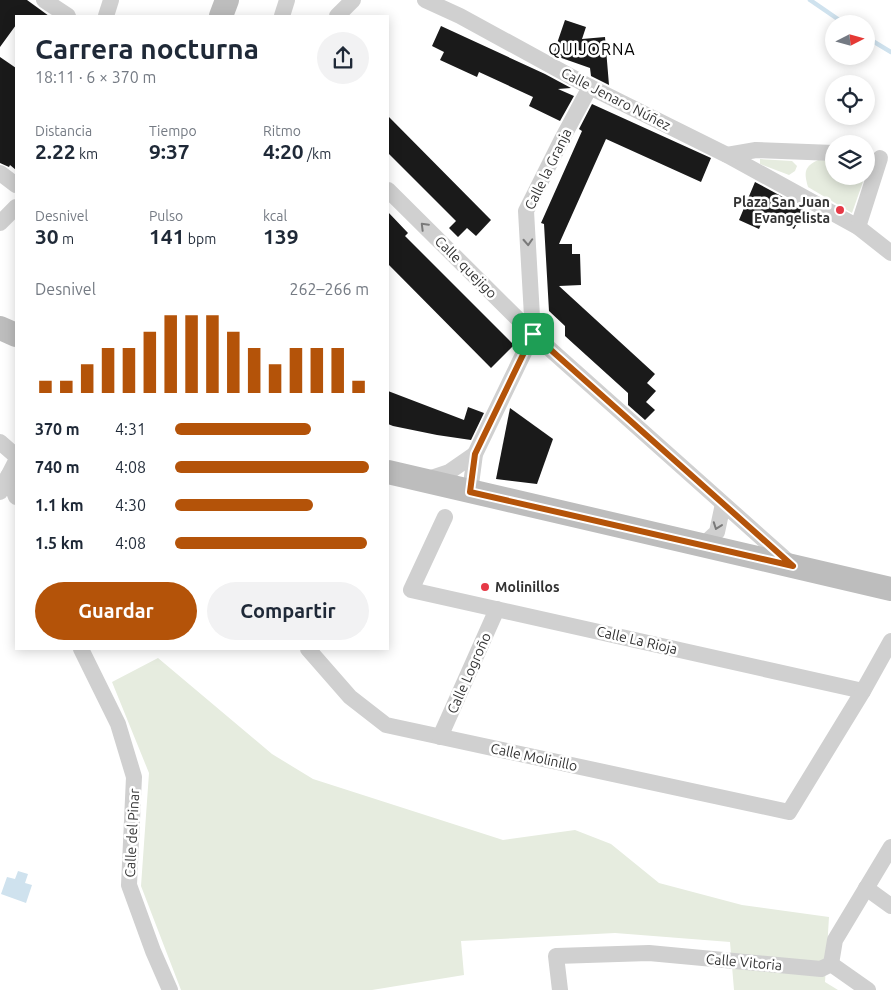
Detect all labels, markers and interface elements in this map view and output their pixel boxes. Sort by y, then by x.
north arrow [825,15,875,65]
map controls [825,15,875,185]
button: share [317,32,369,84]
text: Carrera nocturna [35,33,259,64]
district label: QUIJORNA [548,40,636,58]
street label: Calle Jenaro Núñez [559,64,673,134]
text: 18:11 · 6 × 370 m [35,68,156,86]
button: locate [825,75,875,125]
text: Distancia [35,123,92,139]
text: Tiempo [149,123,197,139]
text: Ritmo [263,123,301,139]
street label: Calle la Granja [521,126,575,212]
button: layers [825,135,875,185]
text: 2.22 [35,139,76,163]
text: 9:37 [149,139,190,163]
text: 4:20 [263,139,304,163]
text: km [76,146,98,162]
text: /km [304,146,331,162]
place label: Plaza San Juan Evangelista [733,194,830,226]
marker: Plaza San Juan Evangelista [834,204,846,216]
text: Desnivel [35,208,88,224]
text: Pulso [149,208,183,224]
text: kcal [263,208,287,224]
one-way arrow [420,223,429,232]
text: 30 [35,224,59,248]
text: 141 [149,224,185,248]
text: 139 [263,224,299,248]
text: m [59,231,74,247]
text: bpm [185,231,216,247]
street label: Calle quejigo [432,233,500,301]
one-way arrow [522,239,533,247]
text: Desnivel [35,280,96,298]
text: 262–266 m [289,280,369,298]
pin [512,313,554,355]
icon: arrive [519,320,547,348]
text: 370 m [35,420,80,438]
text: 4:31 [115,420,146,438]
text: 740 m [35,458,80,476]
text: 4:08 [115,458,146,476]
text: 1.1 km [35,496,84,514]
text: 4:30 [115,496,146,514]
one-way arrow [713,521,723,530]
text: 1.5 km [35,534,84,552]
text: 4:08 [115,534,146,552]
place label: Molinillos [495,579,560,595]
marker: Molinillos [479,581,491,593]
button: Guardar [35,582,197,640]
button: Compartir [207,582,369,640]
street label: Calle La Rioja [595,623,679,657]
street label: Calle Logroño [444,630,494,716]
street label: Calle Molinillo [489,740,579,774]
street label: Calle del Pinar [122,787,142,878]
street label: Calle Vitoria [705,951,783,973]

